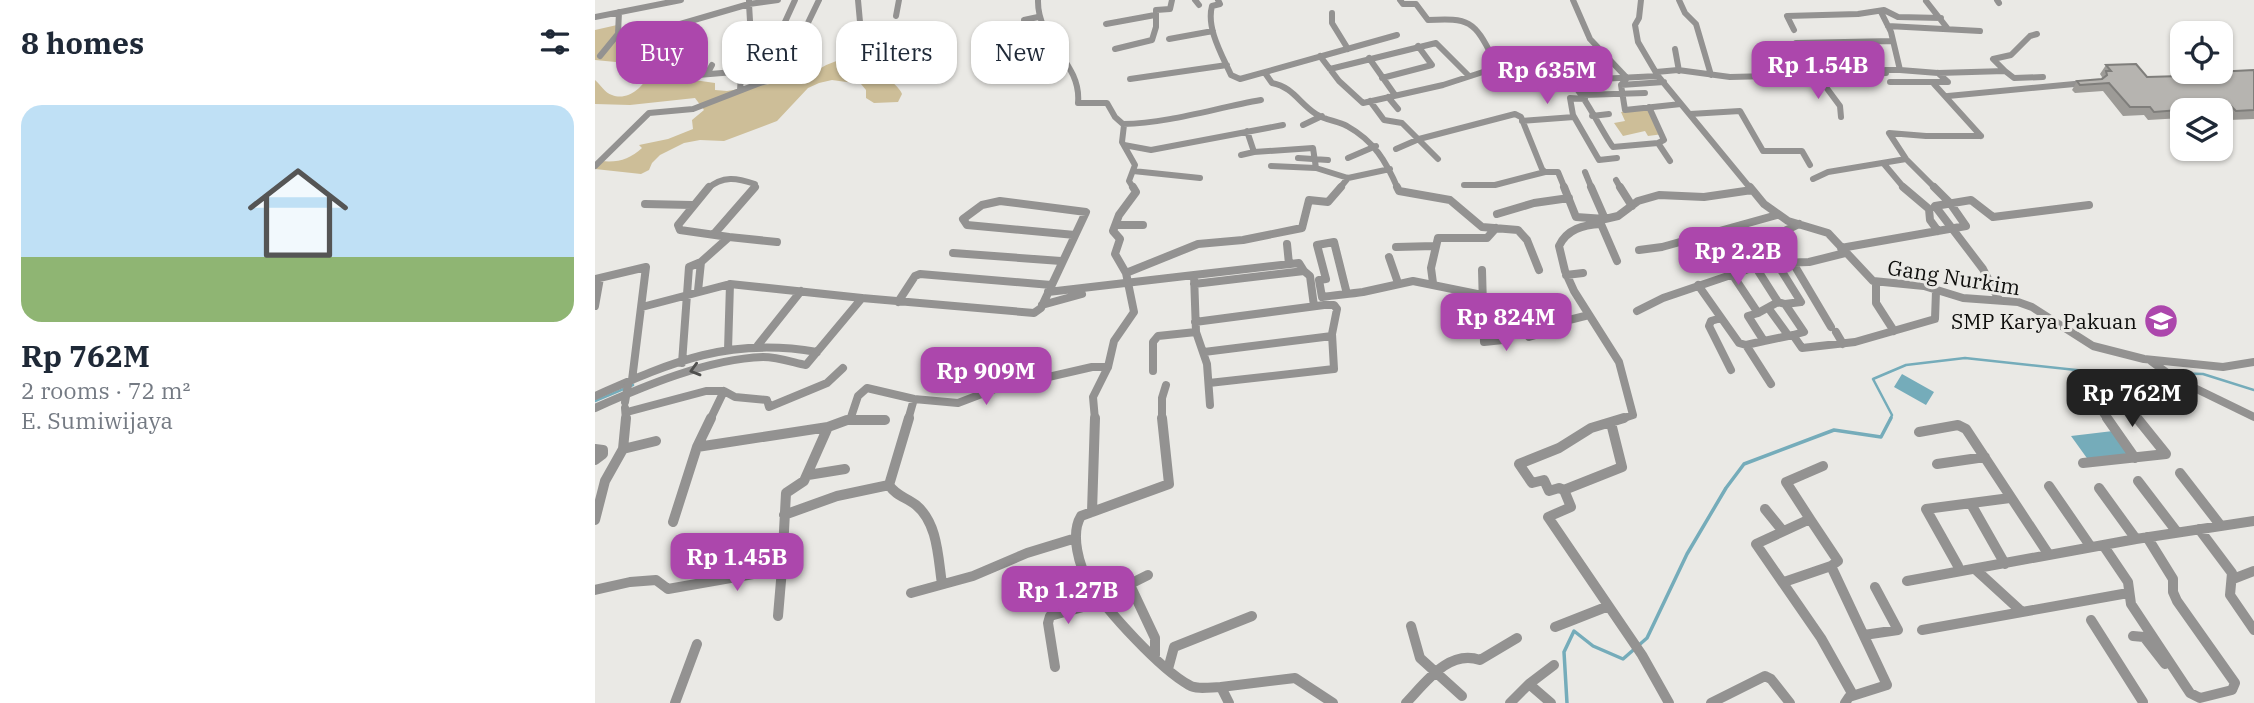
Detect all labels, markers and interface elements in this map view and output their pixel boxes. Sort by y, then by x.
chip: Buy [616,21,708,84]
chip: Rent [722,21,822,84]
chip: Filters [836,21,957,84]
chip: New [971,21,1069,84]
map controls [2170,21,2233,161]
button: locate [2170,21,2233,84]
text: 8 homes [21,23,144,62]
icon: filters [536,23,574,61]
pin: Rp 1.54B [1746,42,1890,101]
pin: Rp 635M [1482,46,1612,106]
text: Rp 1.54B [1768,49,1868,79]
text: Rp 635M [1498,54,1596,84]
button: layers [2170,98,2233,161]
icon: home [235,150,361,276]
pin: Rp 2.2B [1673,228,1803,287]
text: Rp 2.2B [1694,235,1782,265]
street label: Gang Nurkim [1886,253,2022,301]
pin: Rp 824M [1441,294,1571,353]
text: Rp 824M [1457,301,1555,331]
school or university icon: SMP Karya Pakuan [2142,302,2180,340]
place label: SMP Karya Pakuan [1951,307,2137,335]
text: Rp 762M [21,336,150,375]
pin: Rp 909M [921,348,1051,407]
text: Rp 909M [937,355,1035,385]
one-way arrow [689,362,701,377]
pin: Rp 762M [2067,370,2197,429]
text: 2 rooms · 72 m² [21,375,191,405]
text: Rp 762M [2083,377,2181,407]
text: E. Sumiwijaya [21,405,173,435]
pin: Rp 1.45B [665,534,809,593]
text: Rp 1.45B [687,541,787,571]
pin: Rp 1.27B [996,566,1140,626]
text: Rp 1.27B [1018,574,1118,604]

